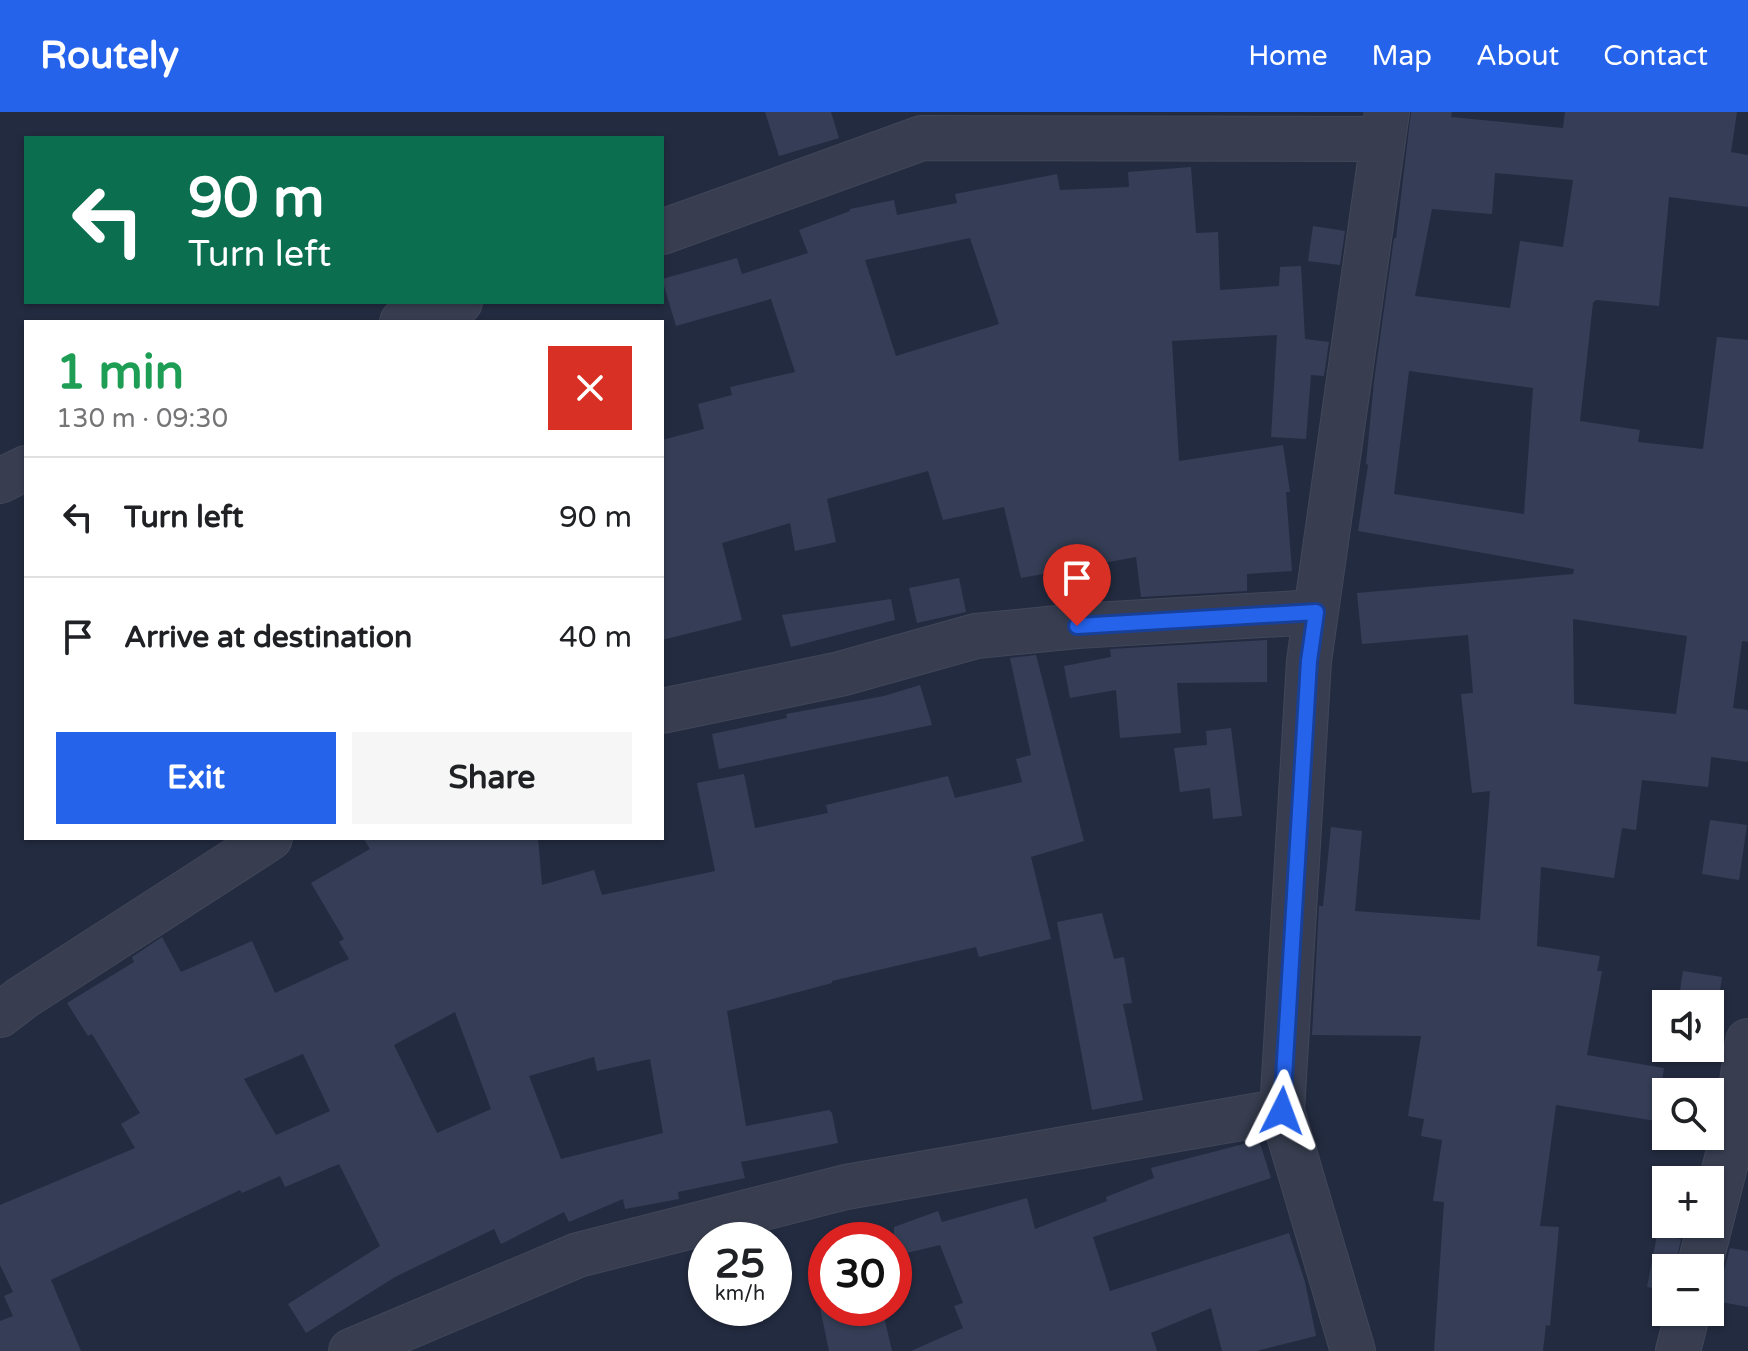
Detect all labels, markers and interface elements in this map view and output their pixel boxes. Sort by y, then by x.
text: Routely [40,33,179,79]
text: Home [1248,39,1328,73]
text: Map [1372,39,1432,73]
text: About [1476,39,1559,73]
text: Contact [1603,39,1708,73]
text: 90 m [188,165,324,232]
icon: left [56,168,160,272]
text: Turn left [188,233,331,276]
text: 1 min [56,344,184,402]
button: close [548,346,632,430]
text: 130 m · 09:30 [56,403,228,434]
icon: left [56,495,100,539]
text: Turn left [124,499,243,536]
text: 90 m [559,499,632,536]
pin [1043,544,1111,626]
icon: arrive [1055,556,1099,600]
icon: arrive [56,615,100,659]
text: Arrive at destination [124,619,412,656]
text: 40 m [559,619,632,656]
button: Exit [56,732,336,824]
button: Share [352,732,632,824]
map controls [1652,990,1724,1326]
button: sound [1652,990,1724,1062]
position arrow [1240,1069,1324,1153]
button: search [1652,1078,1724,1150]
button: + [1652,1166,1724,1238]
speed limit sign: 30 [808,1222,912,1326]
text: 25 [715,1240,765,1288]
button: − [1652,1254,1724,1326]
text: km/h [715,1282,765,1306]

